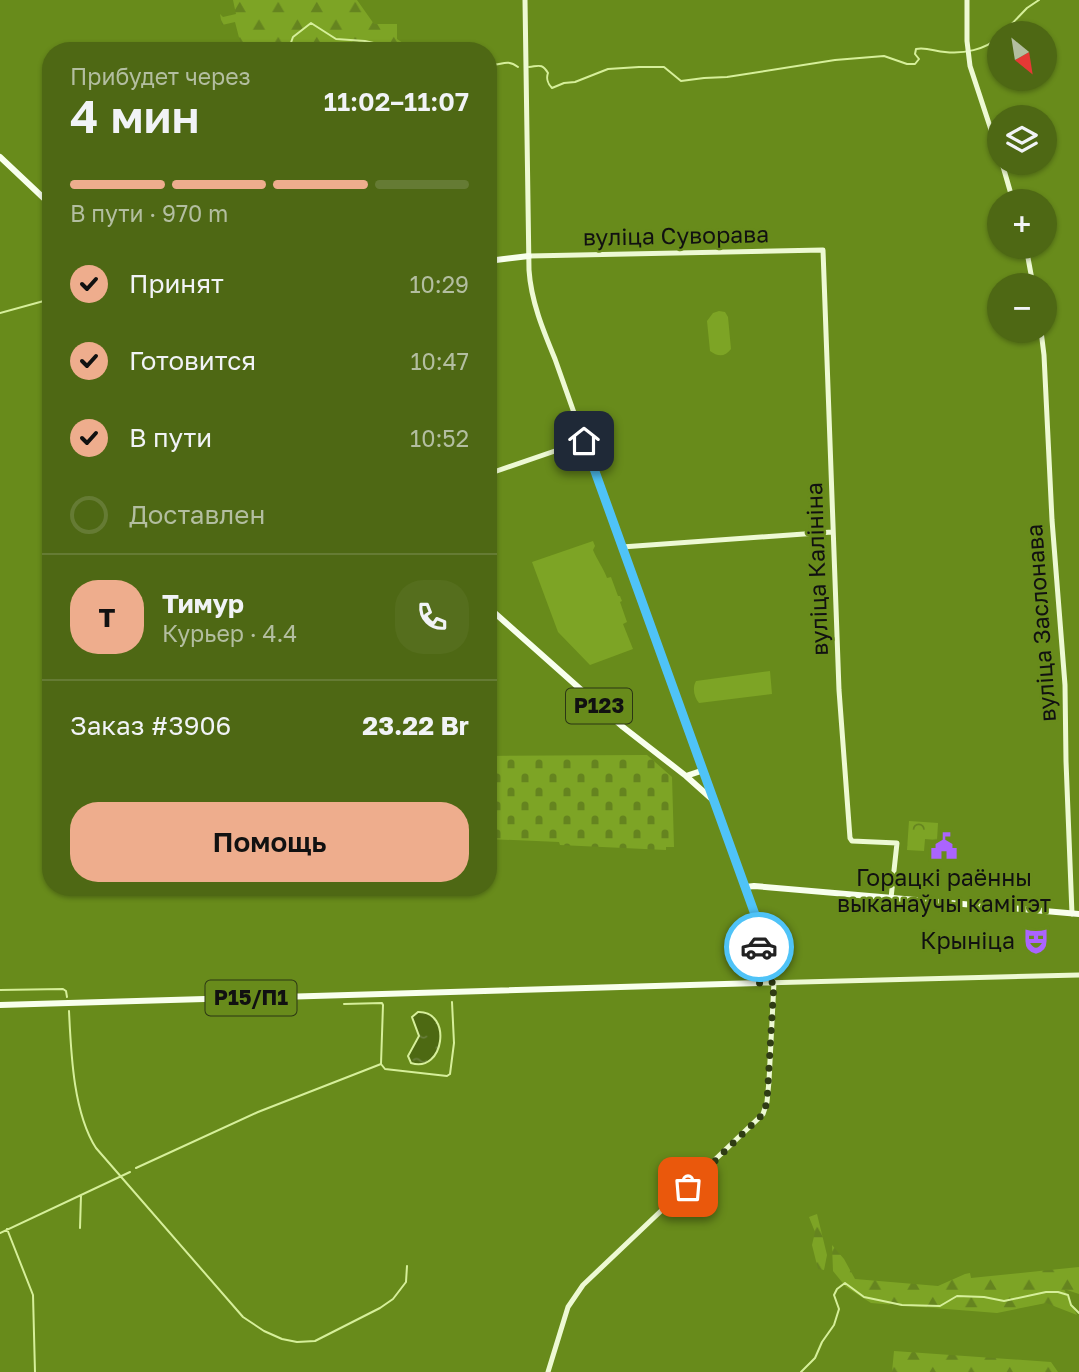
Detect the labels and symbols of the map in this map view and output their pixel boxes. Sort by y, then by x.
north arrow [987,21,1057,91]
street label: вуліца Суворава [583,219,769,251]
pin [554,411,614,471]
street label: вуліца Калініна [799,482,833,656]
street label: вуліца Заслонава [1019,523,1061,723]
road number: Р123 [566,688,632,724]
public building icon: Горацкі раённы выканаўчы камітэт [929,831,959,861]
place label: Горацкі раённы выканаўчы камітэт [837,863,1051,917]
courier [724,912,794,982]
place label: Крыніца [920,926,1015,954]
theatre icon: Крыніца [1021,926,1051,956]
road number: Р15/П1 [205,981,296,1016]
pin [658,1157,718,1217]

